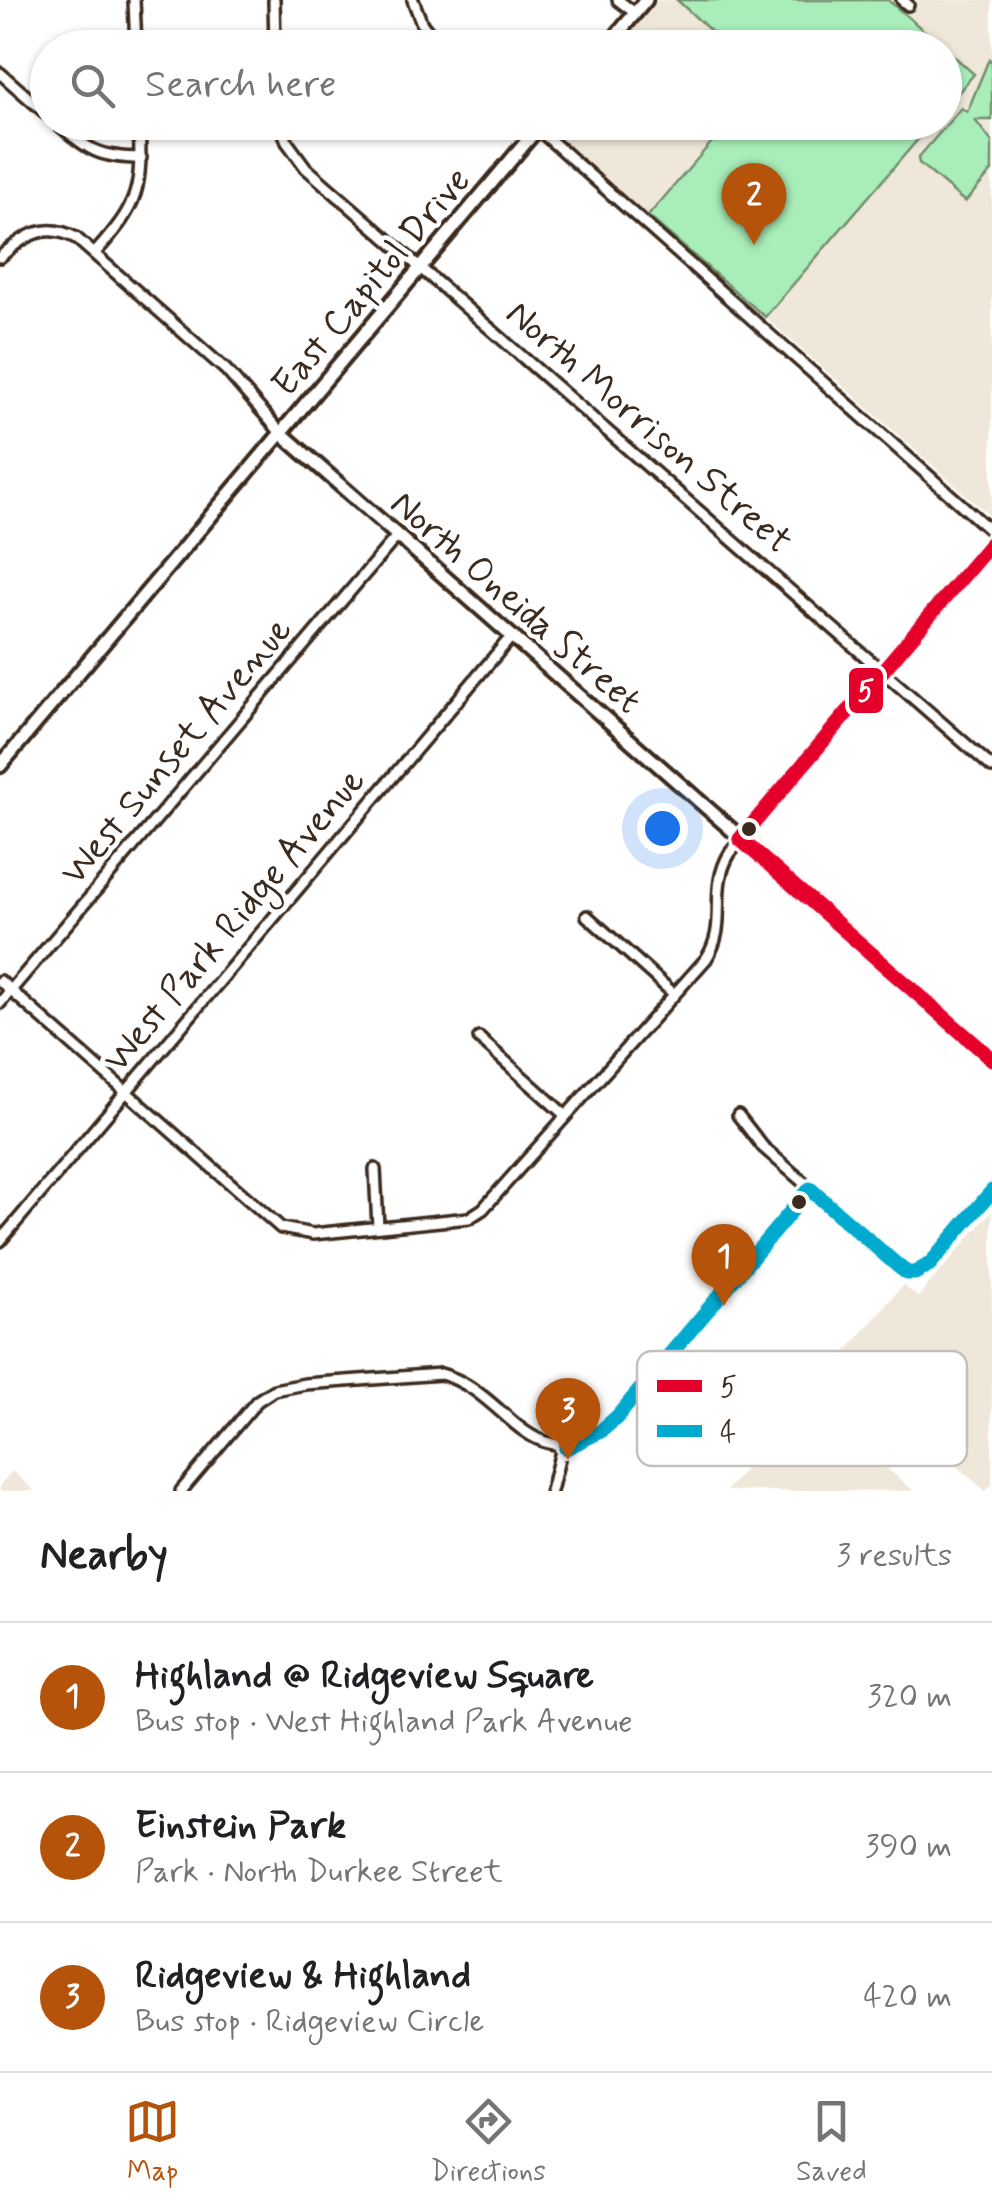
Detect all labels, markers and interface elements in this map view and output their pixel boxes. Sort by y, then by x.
search box [30,30,962,140]
icon: search [65,58,120,113]
text: Search here [145,61,336,110]
street label: East Capitol Drive [261,158,482,408]
pin: 2 [722,162,786,245]
street label: North Morrison Street [495,290,802,566]
street label: North Oneida Street [379,480,651,726]
street label: West Sunset Avenue [50,607,304,896]
line badge: 5 [847,666,885,715]
text: 5 [858,674,875,711]
street label: West Park Ridge Avenue [93,758,380,1086]
your location [637,803,688,854]
unlabelled marker [739,819,759,839]
unlabelled marker [789,1192,809,1212]
pin: 1 [692,1224,756,1306]
legend [637,1351,967,1466]
text: 5 [720,1370,737,1407]
pin: 3 [536,1378,600,1460]
text: 4 [720,1415,736,1452]
text: Nearby [40,1529,168,1584]
text: 3 results [836,1535,952,1577]
text: Highland @ Ridgeview Square [135,1652,594,1701]
text: 1 [65,1676,80,1718]
text: 320 m [867,1676,952,1718]
text: Bus stop · West Highland Park Avenue [135,1701,633,1743]
text: Einstein Park [135,1802,346,1851]
text: 2 [65,1826,80,1868]
text: 390 m [865,1826,952,1868]
text: Park · North Durkee Street [135,1851,502,1893]
text: Ridgeview & Highland [135,1952,471,2001]
text: 3 [65,1976,80,2018]
text: 420 m [863,1976,952,2018]
text: Bus stop · Ridgeview Circle [135,2001,484,2043]
tab: Map [125,2094,180,2191]
tab: Directions [431,2094,546,2191]
tab: Saved [796,2094,867,2191]

